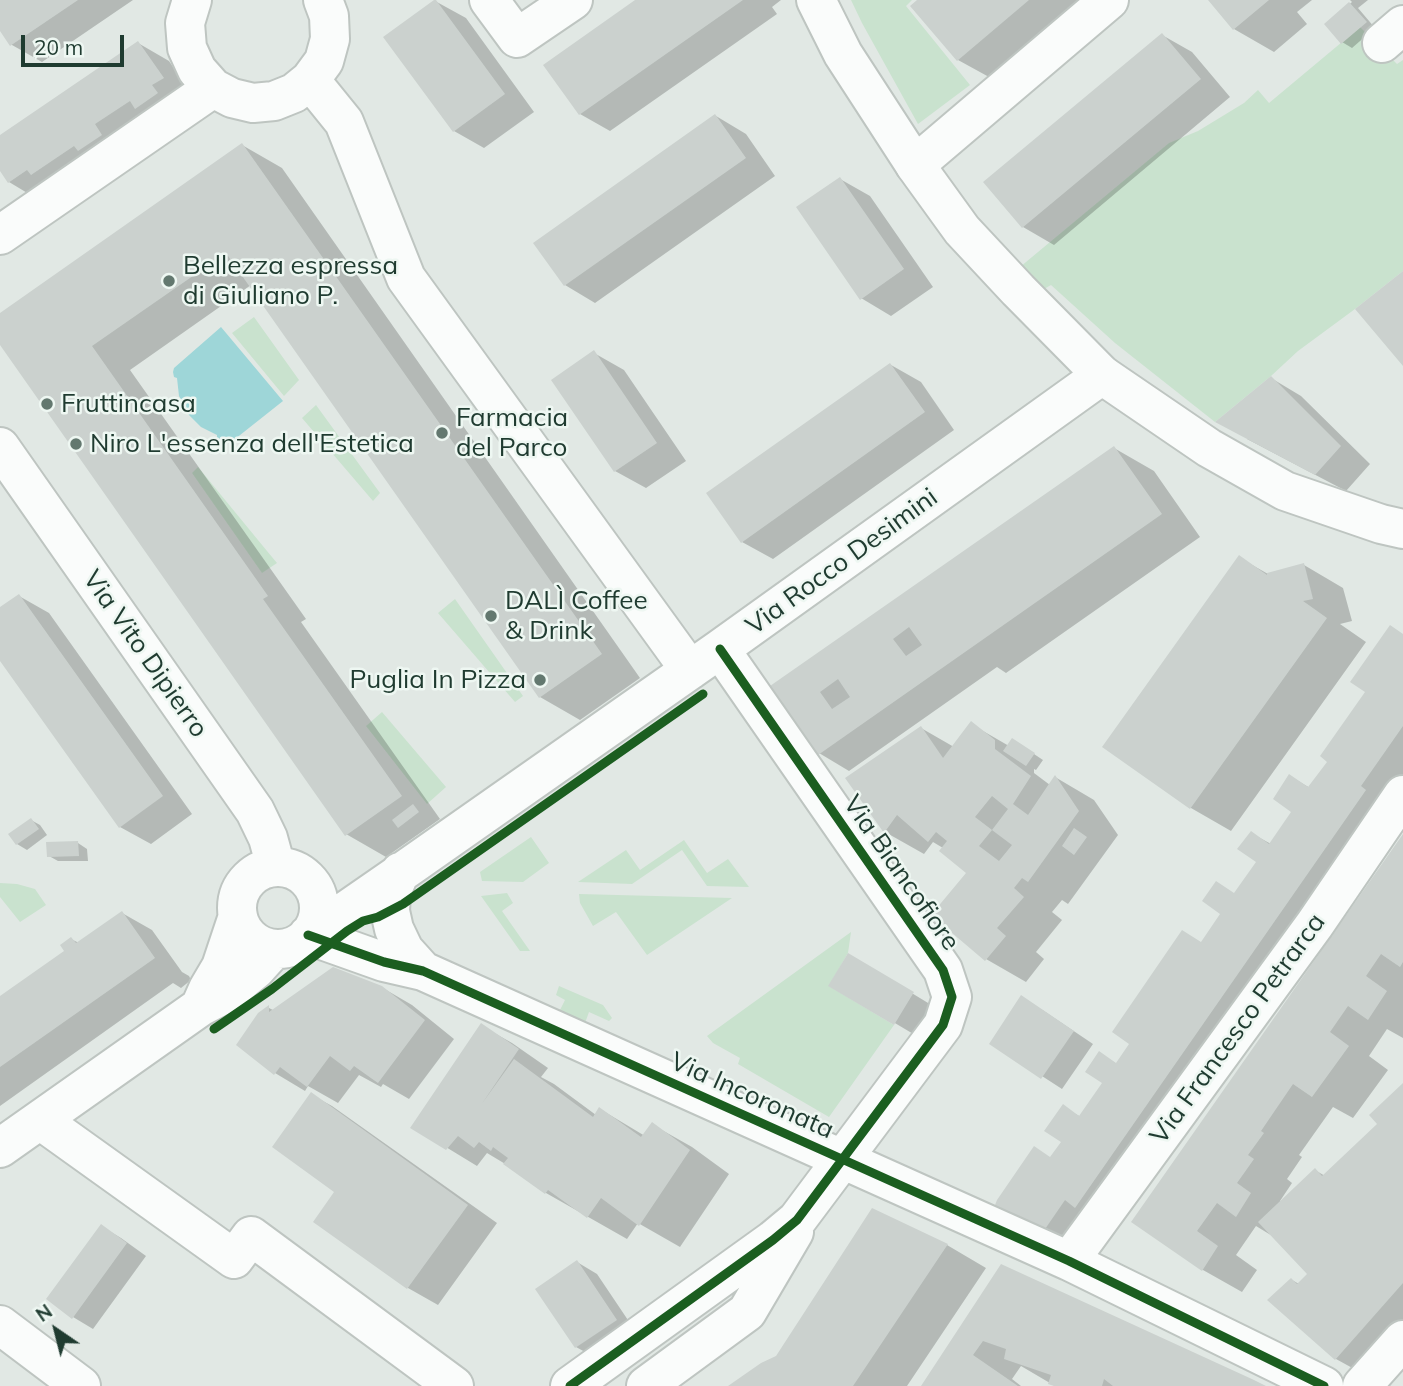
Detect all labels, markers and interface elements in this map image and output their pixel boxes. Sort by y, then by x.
scale bar [24,21,128,65]
text: 20 m [34,34,83,60]
place label: Bellezza espressa di Giuliano P. [183,250,398,312]
marker: Bellezza espressa di Giuliano P. [161,273,177,289]
place label: Fruttincasa [61,388,196,420]
marker: Fruttincasa [39,396,55,412]
place label: Farmacia del Parco [456,402,568,464]
marker: Farmacia del Parco [434,425,450,441]
place label: Niro L'essenza dell'Estetica [90,428,414,460]
marker: Niro L'essenza dell'Estetica [68,436,84,452]
street label: Via Rocco Desimini [740,482,944,642]
street label: Via Vito Dipierro [76,564,214,744]
place label: DALÌ Coffee & Drink [505,585,648,646]
marker: DALÌ Coffee & Drink [483,608,499,624]
place label: Puglia In Pizza [349,664,526,696]
marker: Puglia In Pizza [532,672,548,688]
street label: Via Biancofiore [836,790,966,956]
street label: Via Francesco Petrarca [1144,908,1332,1150]
street label: Via Incoronata [665,1046,839,1146]
north arrow [21,1295,91,1365]
text: N [31,1299,57,1327]

